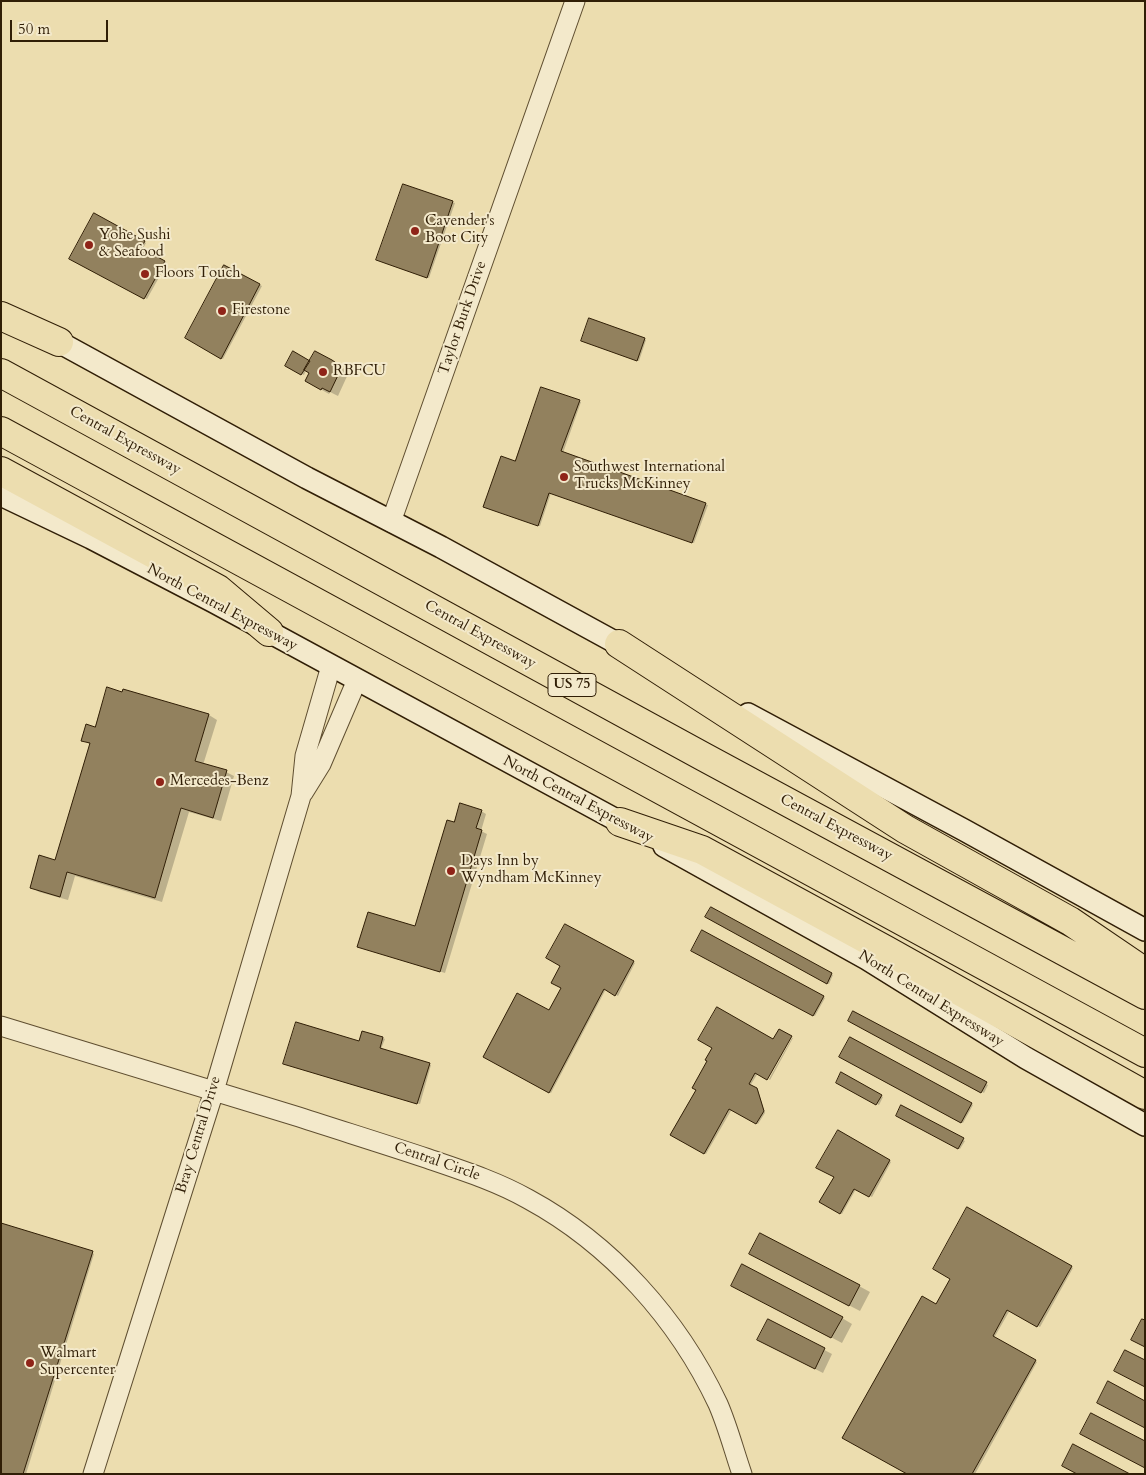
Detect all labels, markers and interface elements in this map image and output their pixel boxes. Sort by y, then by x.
scale bar [12,10,110,42]
text: 50 m [18,19,50,39]
place label: Cavender's Boot City [425,213,495,248]
marker: Cavender's Boot City [409,225,421,237]
place label: Yohe Sushi & Seafood [99,227,171,262]
marker: Yohe Sushi & Seafood [83,239,95,251]
street label: Taylor Burk Drive [435,259,491,377]
place label: Floors Touch [155,265,241,283]
marker: Floors Touch [139,268,151,280]
place label: Firestone [232,302,290,320]
marker: Firestone [216,305,228,317]
place label: RBFCU [333,363,386,381]
marker: RBFCU [317,366,329,378]
street label: Central Expressway [66,403,184,479]
place label: Southwest International Trucks McKinney [574,459,725,494]
marker: Southwest International Trucks McKinney [558,471,570,483]
street label: North Central Expressway [144,561,300,655]
street label: Central Expressway [421,597,539,673]
road number: US 75 [548,674,596,696]
street label: North Central Expressway [500,753,656,847]
place label: Mercedes-Benz [170,773,269,791]
marker: Mercedes-Benz [154,776,166,788]
street label: Central Expressway [777,791,895,865]
place label: Days Inn by Wyndham McKinney [461,853,602,888]
marker: Days Inn by Wyndham McKinney [445,865,457,877]
street label: North Central Expressway [855,947,1007,1051]
street label: Bray Central Drive [173,1074,225,1196]
street label: Central Circle [392,1139,482,1185]
place label: Walmart Supercenter [40,1345,115,1380]
marker: Walmart Supercenter [24,1357,36,1369]

